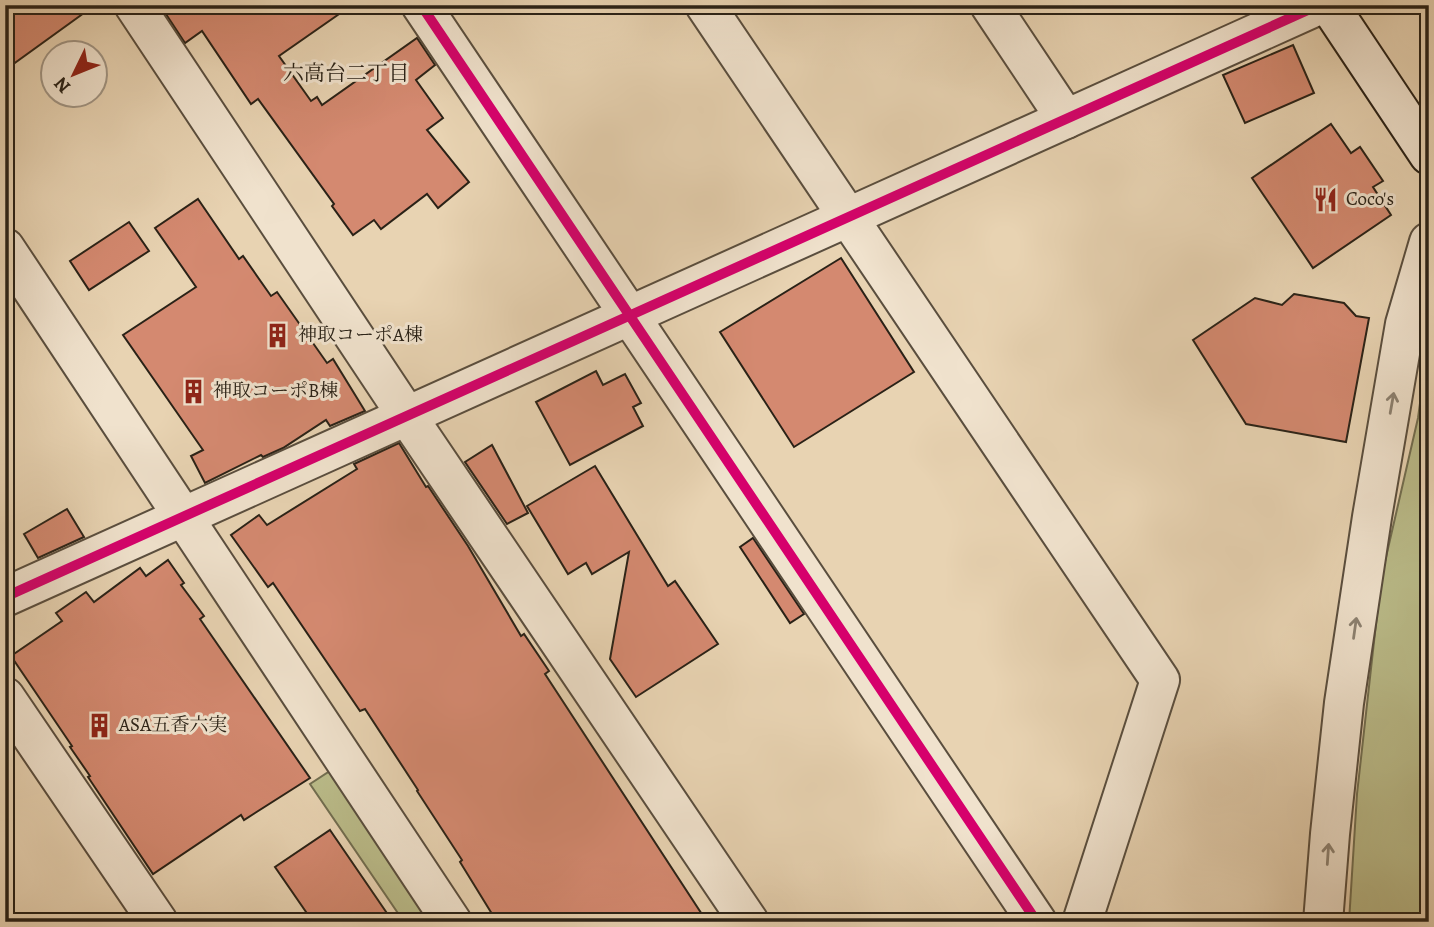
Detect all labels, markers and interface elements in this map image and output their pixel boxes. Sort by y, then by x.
north arrow [38,38,108,108]
district label: 六高台二丁目 [283,59,409,87]
text: N [48,71,77,99]
restaurant icon: Coco's [1312,185,1340,213]
place label: Coco's [1346,186,1394,212]
building icon: 神取コーポA棟 [264,321,292,349]
place label: 神取コーポA棟 [298,322,423,348]
building icon: 神取コーポB棟 [179,377,207,405]
place label: 神取コーポB棟 [213,378,338,404]
one-way arrow [1385,392,1399,415]
one-way arrow [1349,617,1362,640]
building icon: ASA五香六実 [85,711,113,739]
place label: ASA五香六実 [118,712,227,738]
one-way arrow [1322,843,1335,865]

